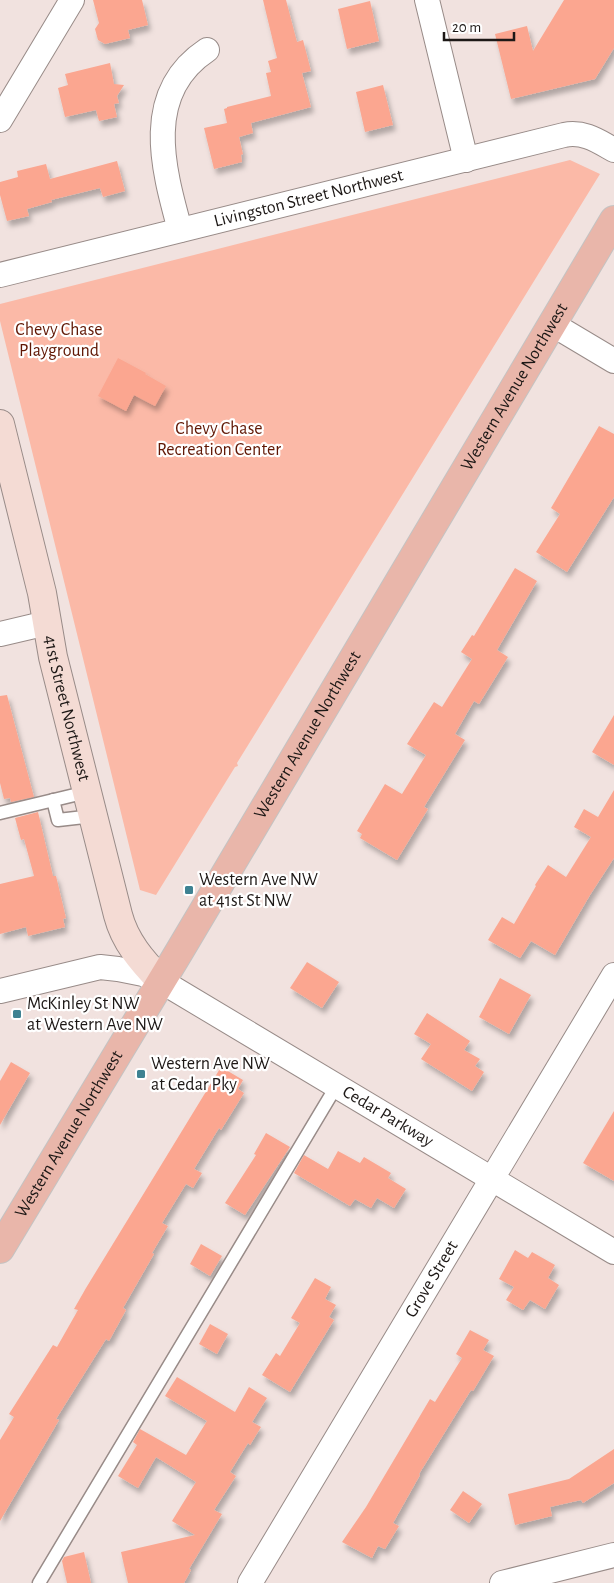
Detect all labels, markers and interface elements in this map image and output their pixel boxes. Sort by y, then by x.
scale bar [444,10,514,42]
text: 20 m [452,20,481,35]
street label: Livingston Street Northwest [212,166,405,231]
street label: Western Avenue Northwest [458,300,572,474]
park label: Chevy Chase Playground [15,321,103,360]
park label: Chevy Chase Recreation Center [157,420,281,459]
street label: 41st Street Northwest [40,634,93,783]
street label: Western Avenue Northwest [251,648,365,822]
place label: Western Ave NW at 41st St NW [199,871,318,910]
marker: Western Ave NW at 41st St NW [183,884,195,896]
place label: McKinley St NW at Western Ave NW [27,995,163,1034]
marker: McKinley St NW at Western Ave NW [11,1008,23,1020]
street label: Western Avenue Northwest [12,1047,126,1221]
place label: Western Ave NW at Cedar Pky [151,1055,270,1094]
marker: Western Ave NW at Cedar Pky [135,1068,147,1080]
street label: Cedar Parkway [339,1083,437,1151]
street label: Grove Street [402,1238,462,1321]

